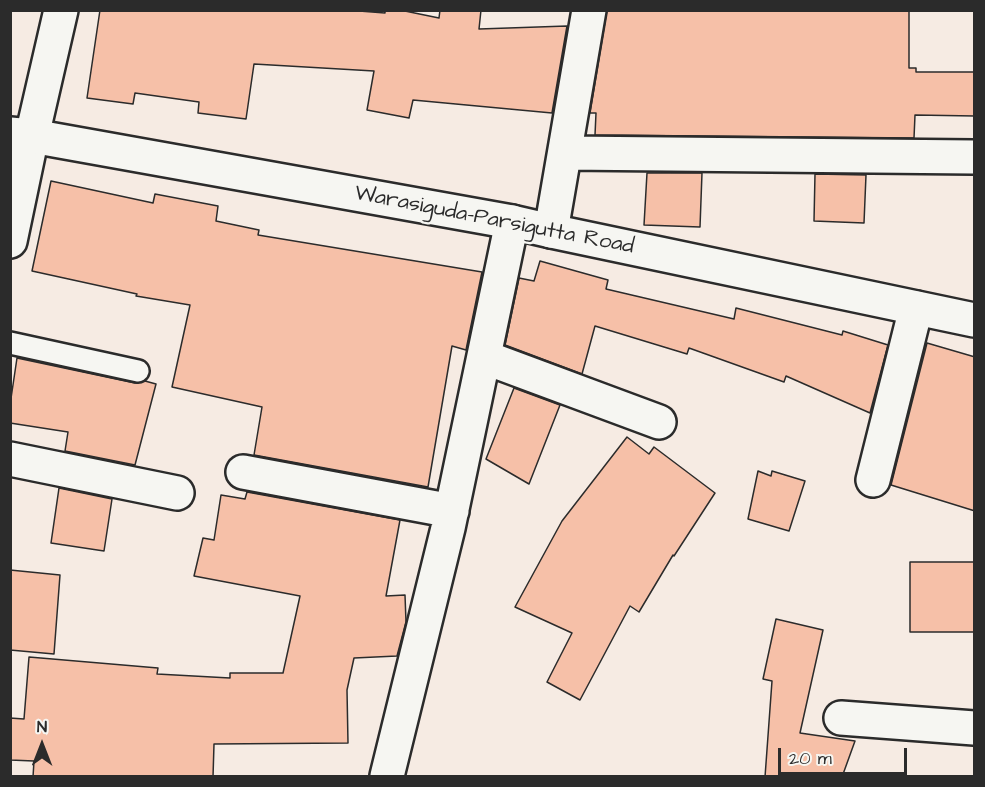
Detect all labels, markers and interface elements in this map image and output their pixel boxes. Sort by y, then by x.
street label: Warasiguda-Parsigutta Road [352,181,636,261]
north arrow [12,715,72,775]
text: N [37,716,47,738]
scale bar [781,736,910,774]
text: 20 m [789,746,832,771]

